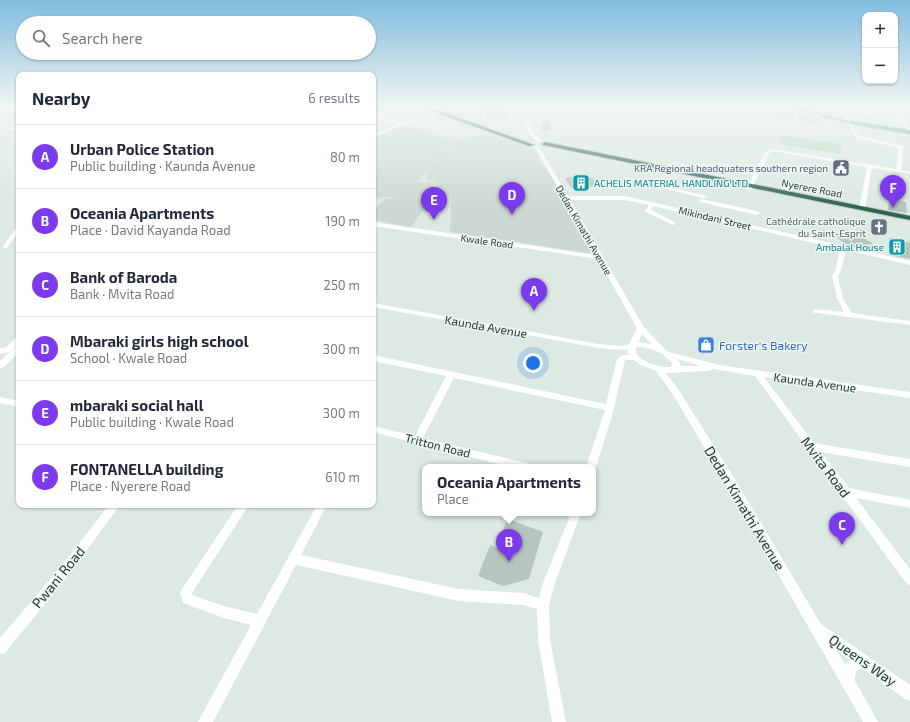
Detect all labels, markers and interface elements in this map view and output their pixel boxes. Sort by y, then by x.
map controls [862,12,898,84]
button: + [862,12,898,48]
search box [16,16,376,60]
icon: search [30,27,52,49]
text: Search here [62,29,143,47]
button: − [862,48,898,84]
text: Nearby [32,88,90,108]
text: 6 results [308,90,360,106]
text: Urban Police Station [70,140,214,158]
text: A [41,149,49,165]
text: 80 m [330,149,360,165]
text: Public building · Kaunda Avenue [70,158,256,174]
public building icon: KRA Regional headquaters southern region [831,158,851,178]
place label: KRA Regional headquaters southern region [634,162,828,174]
building icon: ACHELIS MATERIAL HANDLING LTD [571,173,591,193]
pin: F [880,175,906,208]
street label: Nyerere Road [781,176,843,200]
place label: ACHELIS MATERIAL HANDLING LTD [594,177,749,189]
pin: D [499,182,525,215]
street label: Dedan Kimathi Avenue [553,183,615,277]
pin: E [421,187,447,220]
text: Oceania Apartments [70,204,214,222]
street label: Mikindani Street [678,204,753,232]
text: B [41,213,49,229]
text: 190 m [325,213,360,229]
place label: Cathédrale catholique du Saint-Esprit [766,215,866,239]
church icon: Cathédrale catholique du Saint-Esprit [869,217,889,237]
text: Place · David Kayanda Road [70,222,231,238]
street label: Kwale Road [460,231,514,251]
building icon: Ambalal House [887,237,907,257]
place label: Ambalal House [816,241,884,253]
text: Bank of Baroda [70,268,177,286]
text: C [41,277,49,293]
text: 250 m [324,277,360,293]
pin: A [521,278,547,311]
text: Bank · Mvita Road [70,286,175,302]
street label: Kaunda Avenue [444,312,528,340]
text: Mbaraki girls high school [70,332,249,350]
shop icon: Forster's Bakery [696,335,716,355]
place label: Forster's Bakery [719,338,808,352]
text: D [41,341,49,357]
text: 300 m [323,341,360,357]
text: School · Kwale Road [70,350,187,366]
your location [523,353,543,373]
street label: Kaunda Avenue [773,369,857,395]
text: mbaraki social hall [70,396,204,414]
text: E [41,405,49,421]
text: 300 m [323,405,360,421]
text: Public building · Kwale Road [70,414,234,430]
street label: Tritton Road [404,430,472,460]
street label: Mvita Road [798,433,854,501]
street label: Dedan Kimathi Avenue [701,443,789,573]
text: FONTANELLA building [70,460,223,478]
popup [422,464,596,516]
text: F [41,469,49,485]
text: 610 m [325,469,360,485]
text: Oceania Apartments [437,473,581,491]
text: Place · Nyerere Road [70,478,191,494]
text: Place [437,491,469,507]
pin: C [829,512,855,545]
pin: B [496,529,522,562]
street label: Pwani Road [28,543,88,611]
street label: Queens Way [826,630,901,690]

